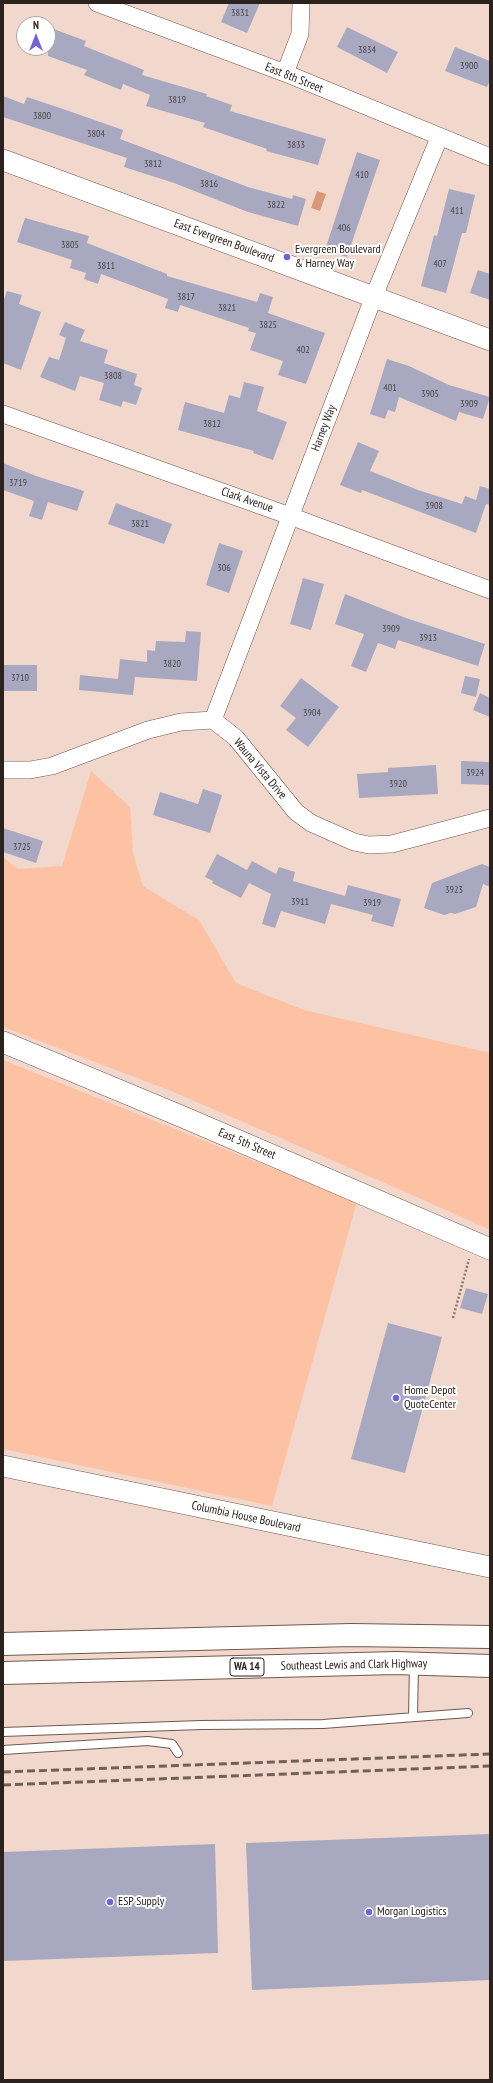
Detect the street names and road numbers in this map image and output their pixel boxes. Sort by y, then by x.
street label: East 8th Street [263,60,325,96]
street label: East Evergreen Boulevard [172,216,276,266]
street label: Harney Way [309,403,339,453]
street label: Clark Avenue [219,484,275,516]
street label: Wauna Vista Drive [230,736,290,802]
street label: East 5th Street [216,1125,278,1163]
street label: Columbia House Boulevard [190,1498,302,1536]
street label: Southeast Lewis and Clark Highway [281,1657,427,1673]
road number: WA 14 [230,1658,264,1676]

